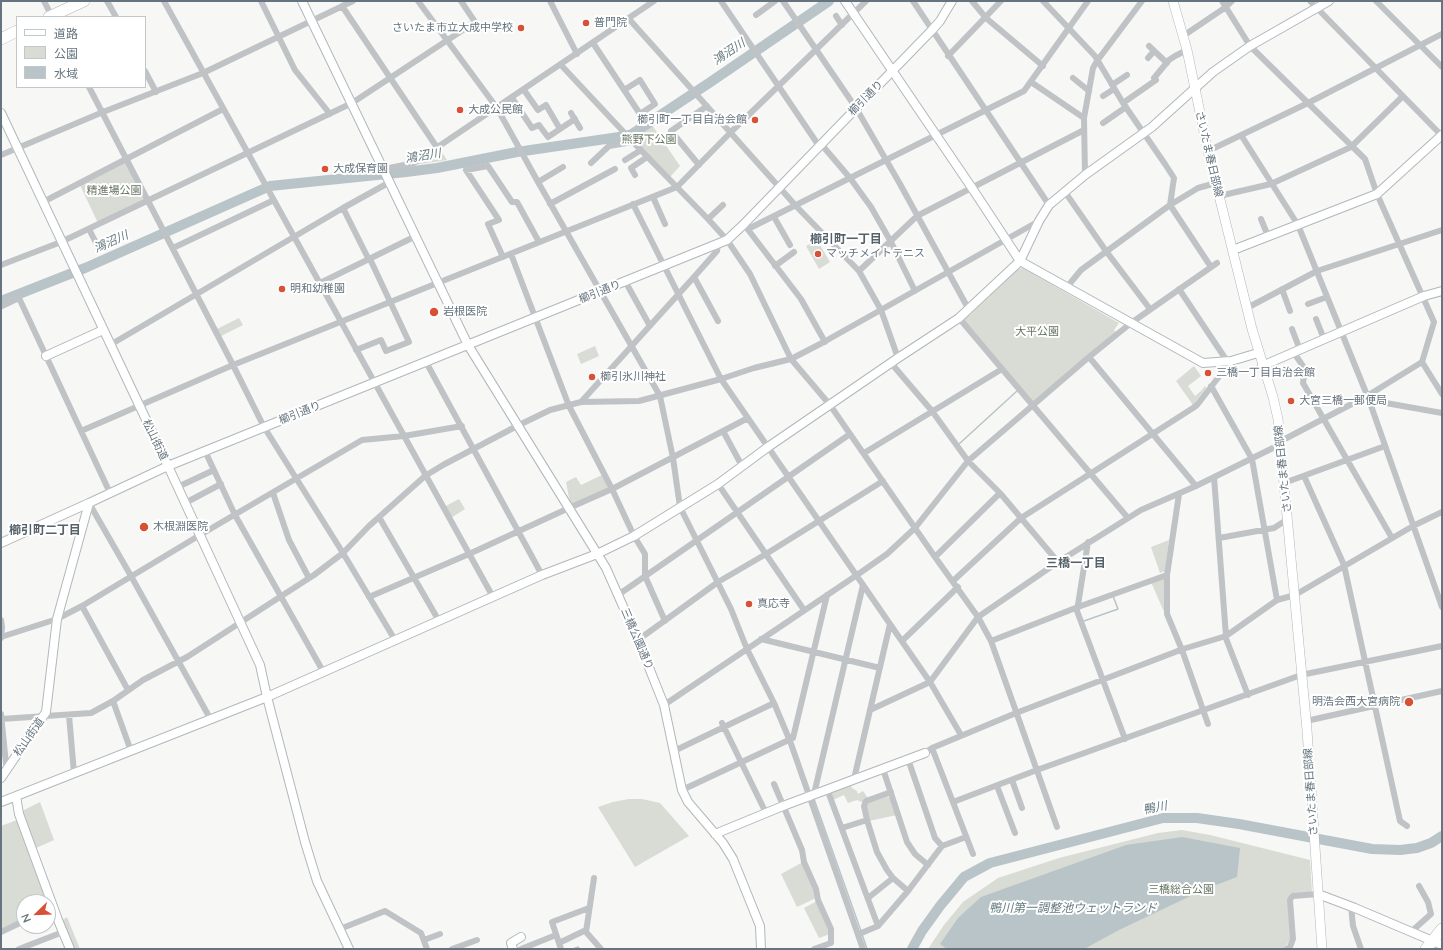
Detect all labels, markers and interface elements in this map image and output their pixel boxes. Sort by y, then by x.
legend [16,16,146,88]
place label: 普門院 [594,16,627,30]
marker: 普門院 [581,18,591,28]
place label: さいたま市立大成中学校 [392,21,513,35]
marker: さいたま市立大成中学校 [516,23,526,33]
text: 道路 [54,26,78,41]
water label: 鴻沼川 [710,36,748,68]
text: 公園 [54,46,78,61]
text: 水域 [54,66,78,81]
street label: 櫛引通り [846,78,886,118]
place label: 大成公民館 [468,103,523,117]
marker: 大成公民館 [455,105,465,115]
street label: さいたま春日部線 [1193,110,1225,198]
place label: 櫛引町一丁目自治会館 [637,113,747,127]
marker: 櫛引町一丁目自治会館 [750,115,760,125]
park label: 熊野下公園 [622,133,676,147]
water label: 鴻沼川 [404,146,442,166]
place label: 大成保育園 [333,162,388,176]
marker: 大成保育園 [320,164,330,174]
park label: 精進場公園 [87,184,141,198]
water label: 鴻沼川 [92,228,130,256]
district label: 櫛引町一丁目 [810,232,882,246]
place label: マッチメイトテニス [826,247,925,261]
marker: マッチメイトテニス [813,249,823,259]
street label: 櫛引通り [577,278,623,306]
place label: 明和幼稚園 [290,282,345,296]
marker: 明和幼稚園 [277,284,287,294]
place label: 岩根医院 [443,305,487,319]
marker: 岩根医院 [428,306,440,318]
park label: 大平公園 [1015,325,1059,339]
place label: 三橋一丁目自治会館 [1216,366,1315,380]
marker: 三橋一丁目自治会館 [1203,368,1213,378]
place label: 櫛引氷川神社 [600,370,666,384]
marker: 櫛引氷川神社 [587,372,597,382]
place label: 大宮三橋一郵便局 [1299,394,1387,408]
marker: 大宮三橋一郵便局 [1286,396,1296,406]
street label: 櫛引通り [277,399,323,427]
street label: 松山街道 [139,417,171,463]
street label: さいたま春日部線 [1272,425,1294,513]
place label: 木根淵医院 [153,520,208,534]
marker: 木根淵医院 [138,521,150,533]
district label: 櫛引町二丁目 [9,523,81,537]
district label: 三橋一丁目 [1046,556,1106,570]
place label: 真応寺 [757,597,790,611]
marker: 真応寺 [744,599,754,609]
street label: 三橋公園通り [618,606,656,672]
place label: 明浩会西大宮病院 [1312,695,1400,709]
marker: 明浩会西大宮病院 [1403,696,1415,708]
street label: 松山街道 [11,715,47,759]
street label: さいたま春日部線 [1301,748,1321,836]
water label: 鴨川 [1142,799,1168,817]
park label: 三橋総合公園 [1148,883,1214,897]
north arrow [16,894,56,934]
water label: 鴨川第一調整池ウェットランド [989,901,1157,915]
text: N [18,912,34,925]

